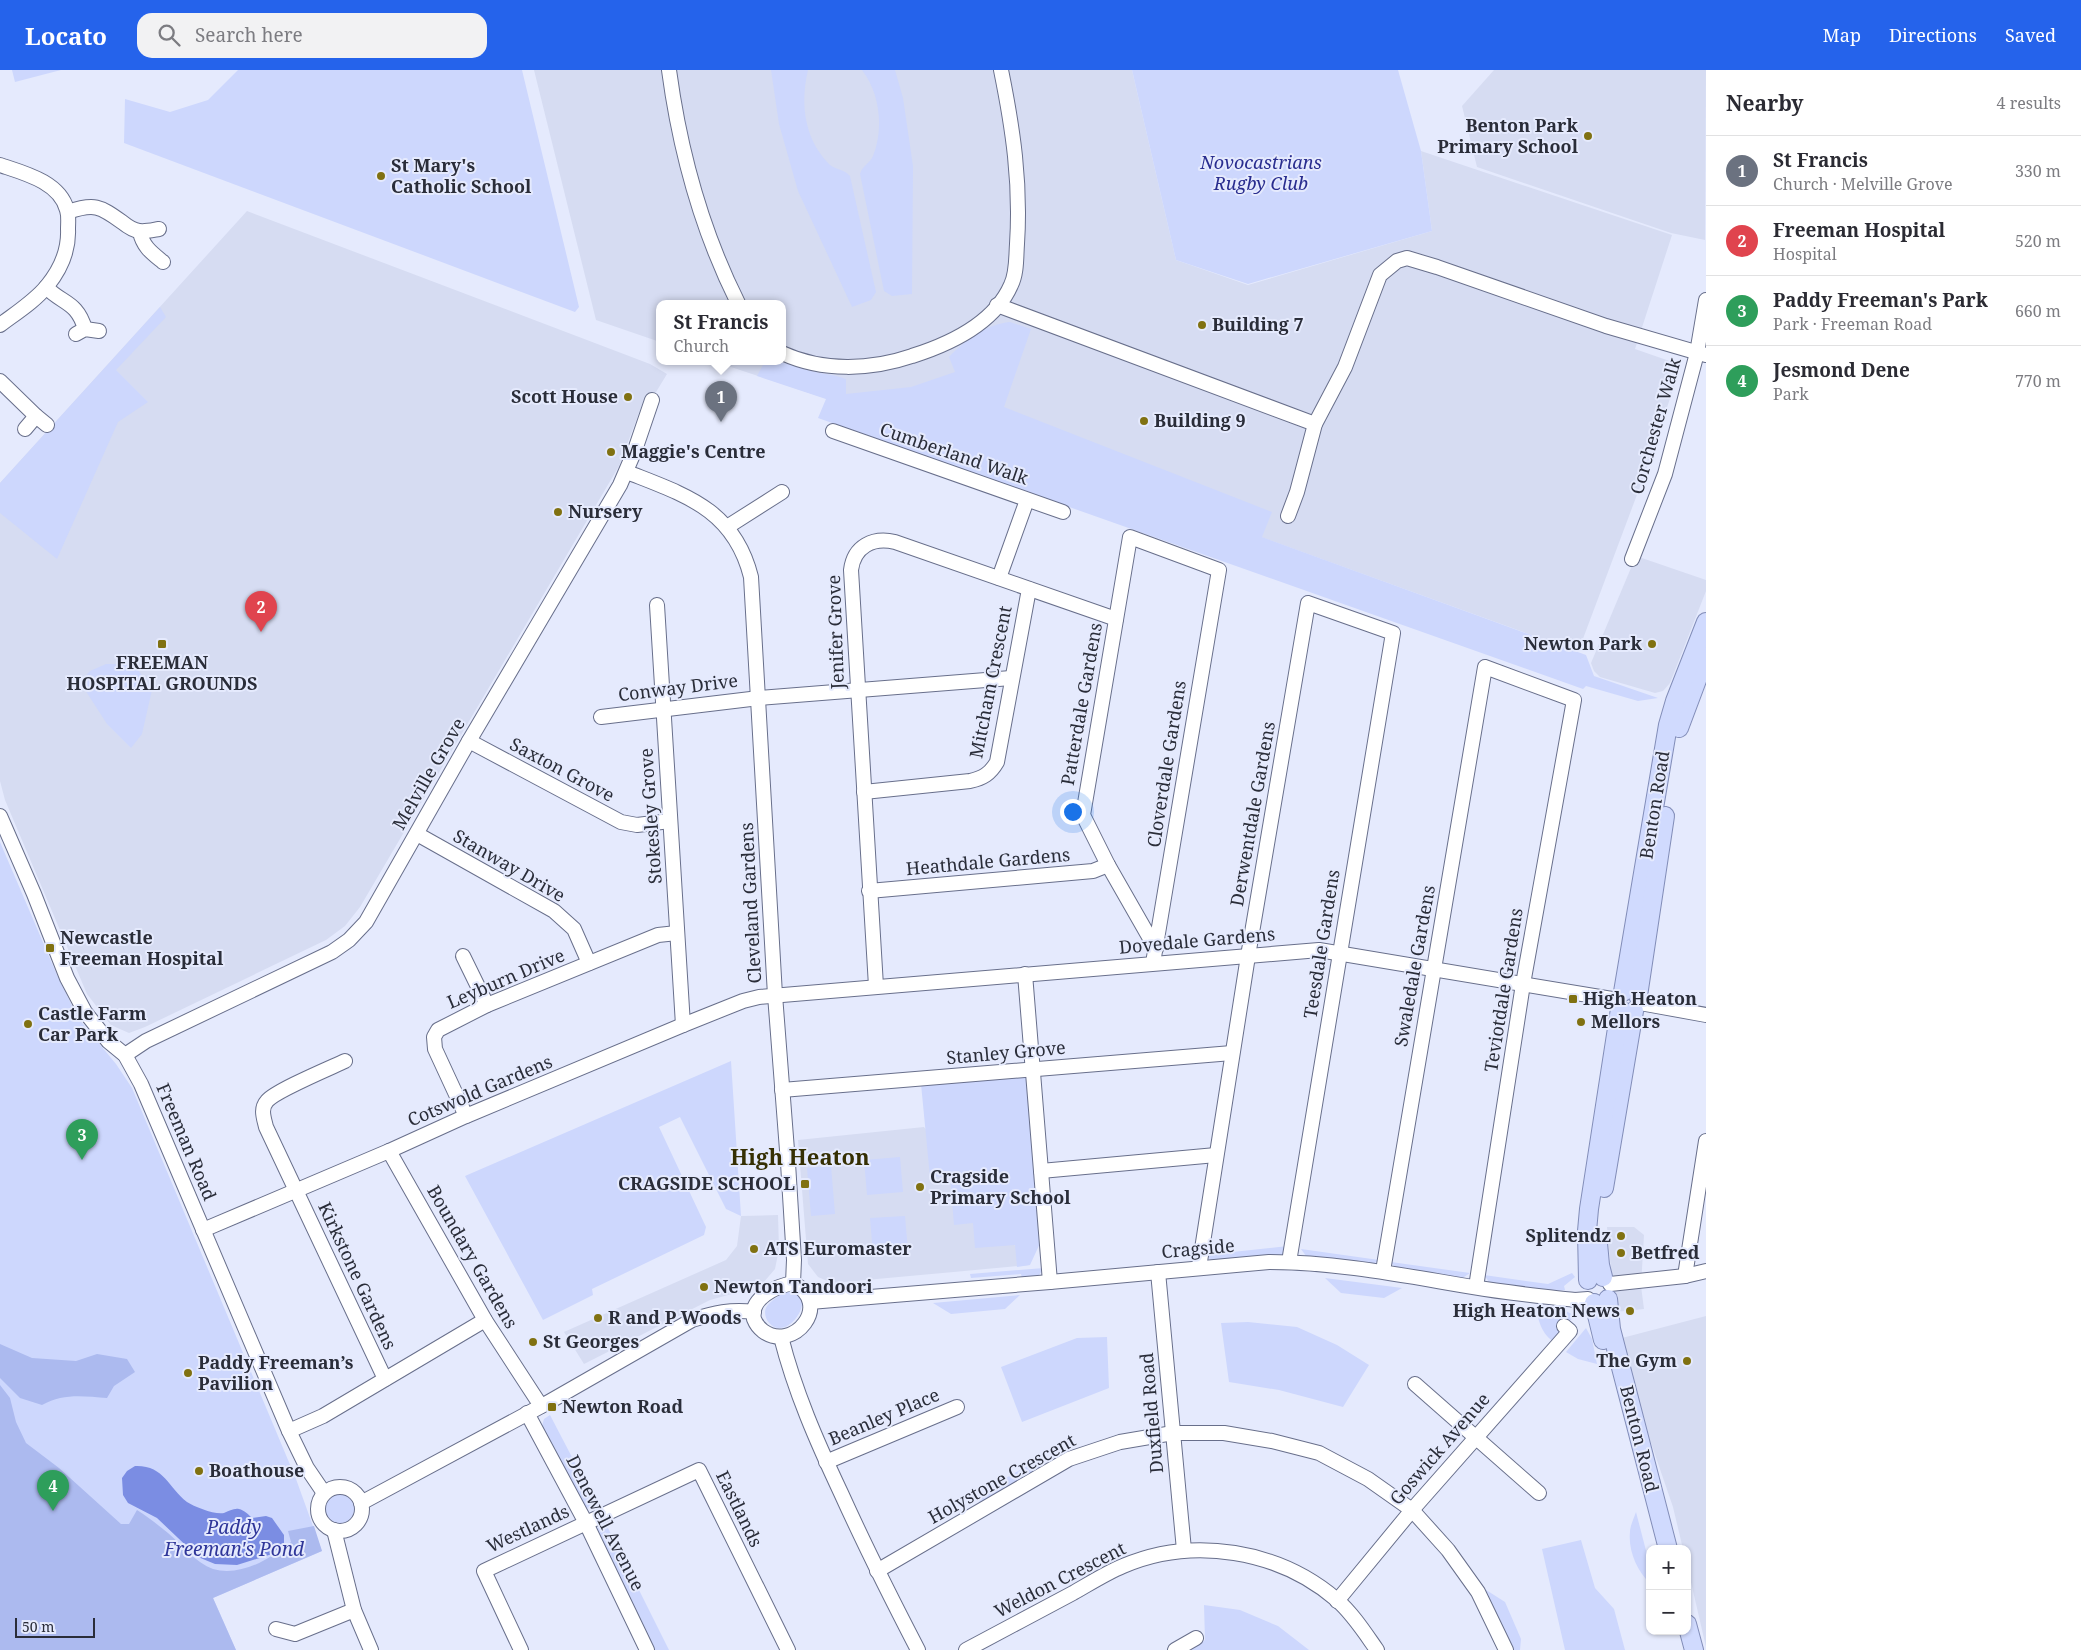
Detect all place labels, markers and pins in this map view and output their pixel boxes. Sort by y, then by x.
place label: Benton Park Primary School [1437,113,1579,158]
marker: Benton Park Primary School [1582,130,1594,142]
place label: St Mary's Catholic School [391,153,532,198]
marker: St Mary's Catholic School [375,170,387,182]
place label: Building 7 [1212,312,1304,336]
marker: Building 7 [1196,319,1208,331]
pin: 1 [705,381,737,422]
place label: Scott House [511,384,618,408]
marker: Scott House [622,391,634,403]
place label: Building 9 [1154,408,1246,432]
marker: Building 9 [1138,415,1150,427]
place label: Maggie's Centre [621,439,766,463]
marker: Maggie's Centre [605,446,617,458]
place label: Nursery [568,499,643,523]
marker: Nursery [552,506,564,518]
pin: 2 [245,591,277,632]
place label: Newton Park [1524,631,1643,655]
marker: FREEMAN HOSPITAL GROUNDS [156,638,168,650]
marker: Newton Park [1646,638,1658,650]
place label: FREEMAN HOSPITAL GROUNDS [66,650,258,695]
place label: Newcastle Freeman Hospital [60,925,224,970]
marker: Newcastle Freeman Hospital [44,942,56,954]
place label: High Heaton [1583,986,1697,1010]
marker: High Heaton [1567,993,1579,1005]
place label: Castle Farm Car Park [38,1001,147,1046]
place label: Mellors [1591,1009,1661,1033]
marker: Mellors [1575,1016,1587,1028]
marker: Castle Farm Car Park [22,1018,34,1030]
pin: 3 [66,1119,98,1160]
place label: Cragside Primary School [930,1164,1071,1209]
place label: CRAGSIDE SCHOOL [618,1171,795,1195]
marker: CRAGSIDE SCHOOL [799,1178,811,1190]
marker: Cragside Primary School [914,1181,926,1193]
place label: Splitendz [1526,1223,1611,1247]
marker: Splitendz [1615,1230,1627,1242]
place label: ATS Euromaster [764,1236,912,1260]
place label: Betfred [1631,1240,1700,1264]
marker: ATS Euromaster [748,1243,760,1255]
marker: Betfred [1615,1247,1627,1259]
place label: Newton Tandoori [714,1274,873,1298]
marker: Newton Tandoori [698,1281,710,1293]
place label: High Heaton News [1453,1298,1620,1322]
place label: R and P Woods [608,1305,742,1329]
marker: High Heaton News [1624,1305,1636,1317]
marker: R and P Woods [592,1312,604,1324]
place label: St Georges [543,1329,639,1353]
marker: St Georges [527,1336,539,1348]
place label: The Gym [1596,1348,1677,1372]
place label: Paddy Freeman’s Pavilion [198,1350,354,1395]
marker: The Gym [1681,1355,1693,1367]
marker: Paddy Freeman’s Pavilion [182,1367,194,1379]
place label: Newton Road [562,1394,684,1418]
marker: Newton Road [546,1401,558,1413]
place label: Boathouse [209,1458,304,1482]
marker: Boathouse [193,1465,205,1477]
pin: 4 [37,1470,69,1511]

